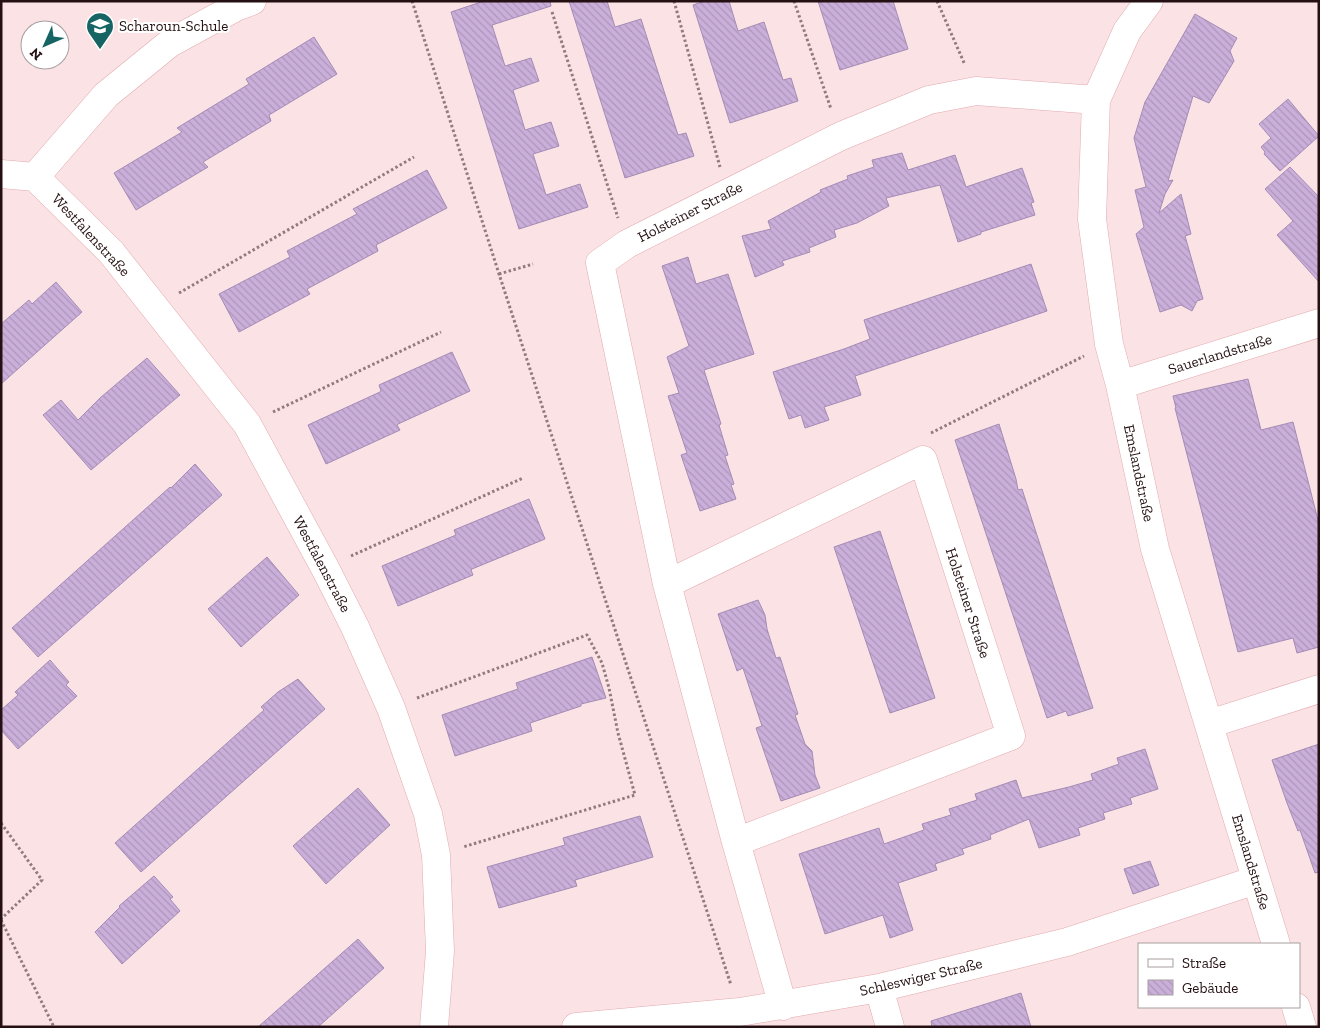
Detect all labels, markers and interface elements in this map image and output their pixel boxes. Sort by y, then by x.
school or university icon: Scharoun-Schule [85,11,115,50]
place label: Scharoun-Schule [119,17,228,35]
north arrow [20,20,70,70]
text: N [26,44,46,64]
street label: Holsteiner Straße [635,178,745,246]
street label: Westfalenstraße [48,190,134,280]
street label: Sauerlandstraße [1166,330,1274,378]
street label: Emslandstraße [1120,423,1158,523]
street label: Westfalenstraße [289,513,355,615]
street label: Holsteiner Straße [942,545,994,661]
street label: Emslandstraße [1228,812,1274,912]
legend [1138,943,1300,1008]
street label: Schleswiger Straße [858,954,984,1000]
text: Straße [1182,954,1226,972]
text: Gebäude [1182,979,1238,997]

